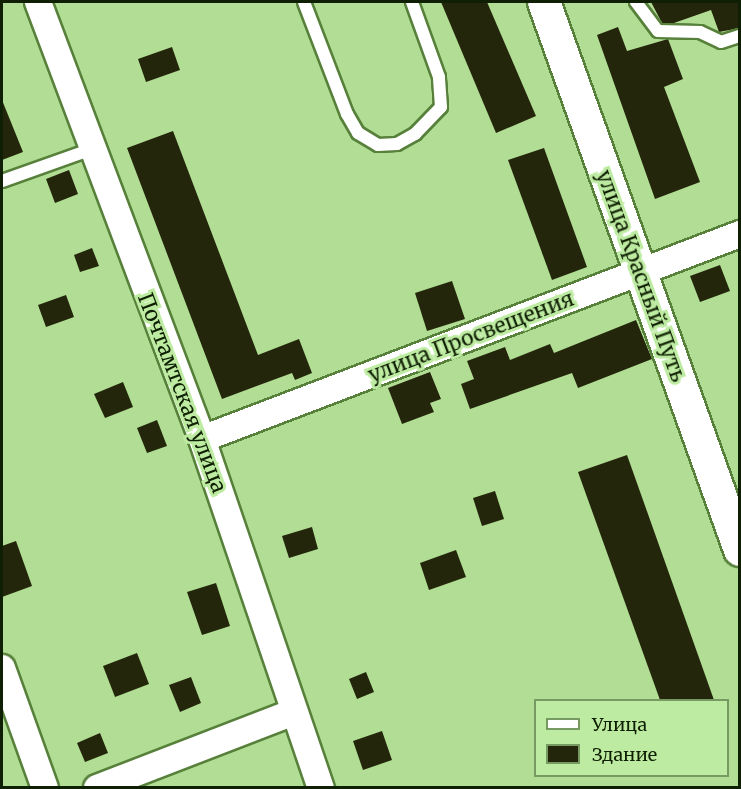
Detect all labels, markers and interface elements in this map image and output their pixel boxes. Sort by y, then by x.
street label: улица Красный Путь [591,167,691,385]
street label: улица Просвещения [365,286,577,388]
street label: Почтамтская улица [132,290,232,496]
legend [534,699,729,777]
text: Улица [592,713,647,736]
text: Здание [592,743,657,766]

